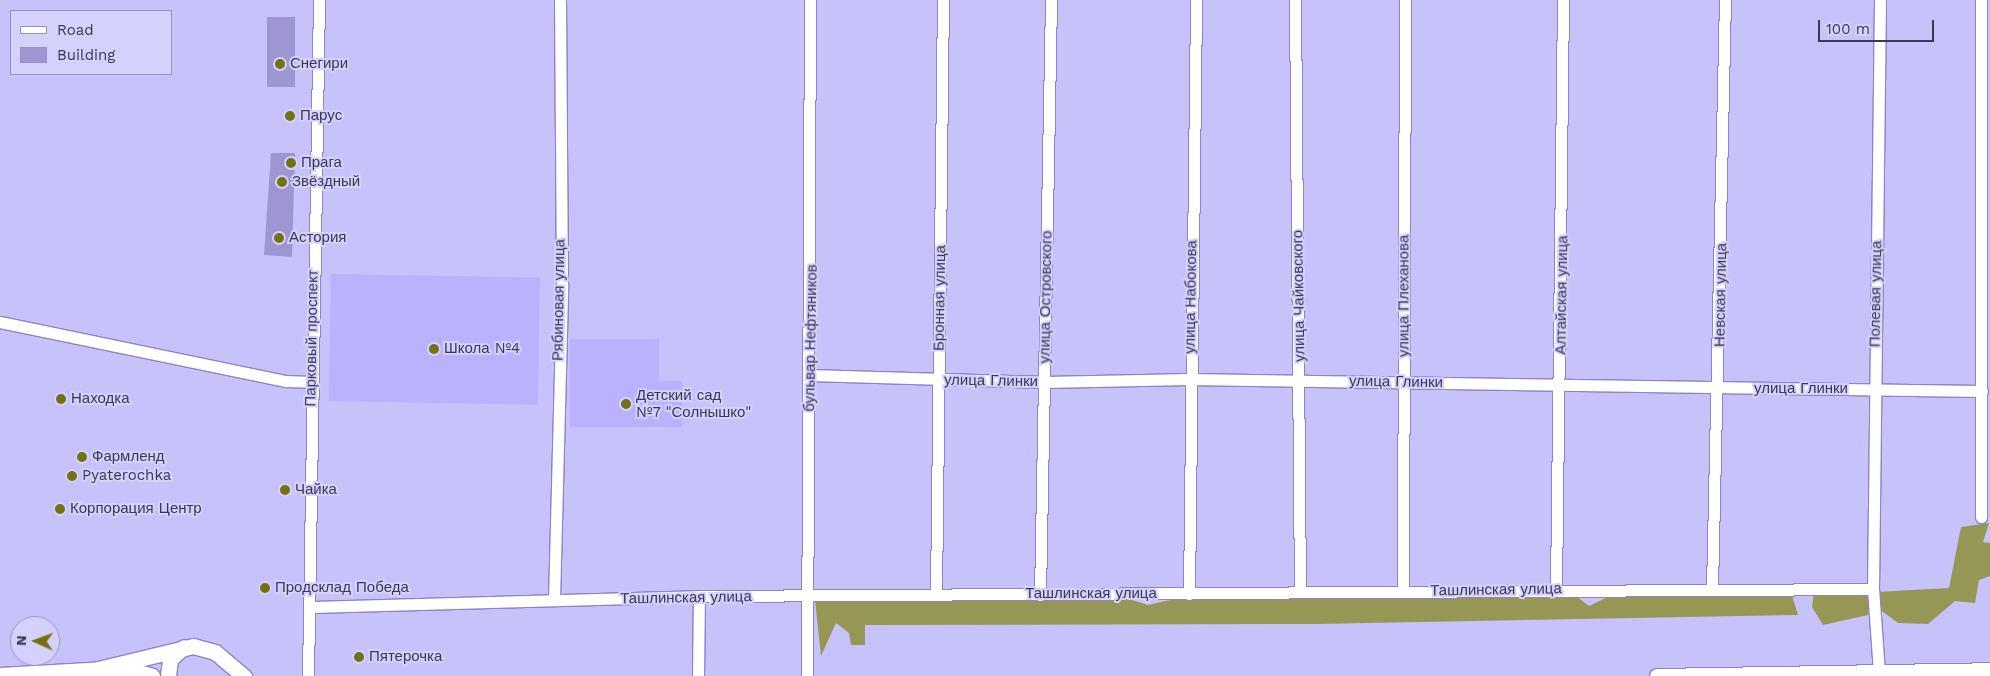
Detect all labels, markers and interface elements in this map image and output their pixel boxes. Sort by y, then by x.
legend [10,10,172,75]
scale bar [1820,10,1936,42]
text: 100 m [1826,20,1870,38]
text: Road [57,21,94,39]
text: Building [57,46,115,64]
place label: Снегири [290,55,348,73]
marker: Снегири [274,58,286,70]
place label: Парус [300,107,342,125]
marker: Парус [284,110,296,122]
place label: Прага [301,154,342,172]
marker: Прага [285,157,297,169]
place label: Звёздный [292,173,360,191]
marker: Звёздный [276,176,288,188]
place label: Астория [289,229,346,247]
street label: улица Островского [1036,230,1056,364]
street label: улица Чайковского [1289,230,1309,362]
marker: Астория [273,232,285,244]
street label: улица Плеханова [1395,235,1413,357]
street label: Алтайская улица [1552,235,1572,355]
street label: Рябиновая улица [549,239,569,361]
street label: улица Набокова [1181,240,1201,354]
street label: Полевая улица [1866,241,1886,347]
street label: Невская улица [1711,243,1731,347]
street label: Бронная улица [930,245,950,351]
street label: бульвар Нефтяников [801,264,821,412]
street label: Парковый проспект [302,269,322,407]
place label: Школа №4 [444,340,520,358]
marker: Школа №4 [428,343,440,355]
street label: улица Глинки [944,371,1038,391]
street label: улица Глинки [1349,372,1443,392]
street label: улица Глинки [1754,380,1848,398]
place label: Детский сад №7 "Солнышко" [636,386,752,421]
place label: Находка [71,390,130,408]
marker: Находка [55,393,67,405]
marker: Детский сад №7 "Солнышко" [620,398,632,410]
place label: Фармленд [92,448,165,466]
marker: Фармленд [76,451,88,463]
place label: Pyaterochka [82,467,171,485]
marker: Pyaterochka [66,470,78,482]
place label: Чайка [295,481,337,499]
marker: Чайка [279,484,291,496]
place label: Корпорация Центр [70,500,202,518]
marker: Корпорация Центр [54,503,66,515]
place label: Продсклад Победа [275,579,409,597]
street label: Ташлинская улица [1430,580,1562,600]
marker: Продсклад Победа [259,582,271,594]
street label: Ташлинская улица [1025,585,1157,603]
street label: Ташлинская улица [620,588,752,608]
north arrow [10,616,60,666]
text: N [13,635,29,646]
place label: Пятерочка [369,648,442,666]
marker: Пятерочка [353,651,365,663]

